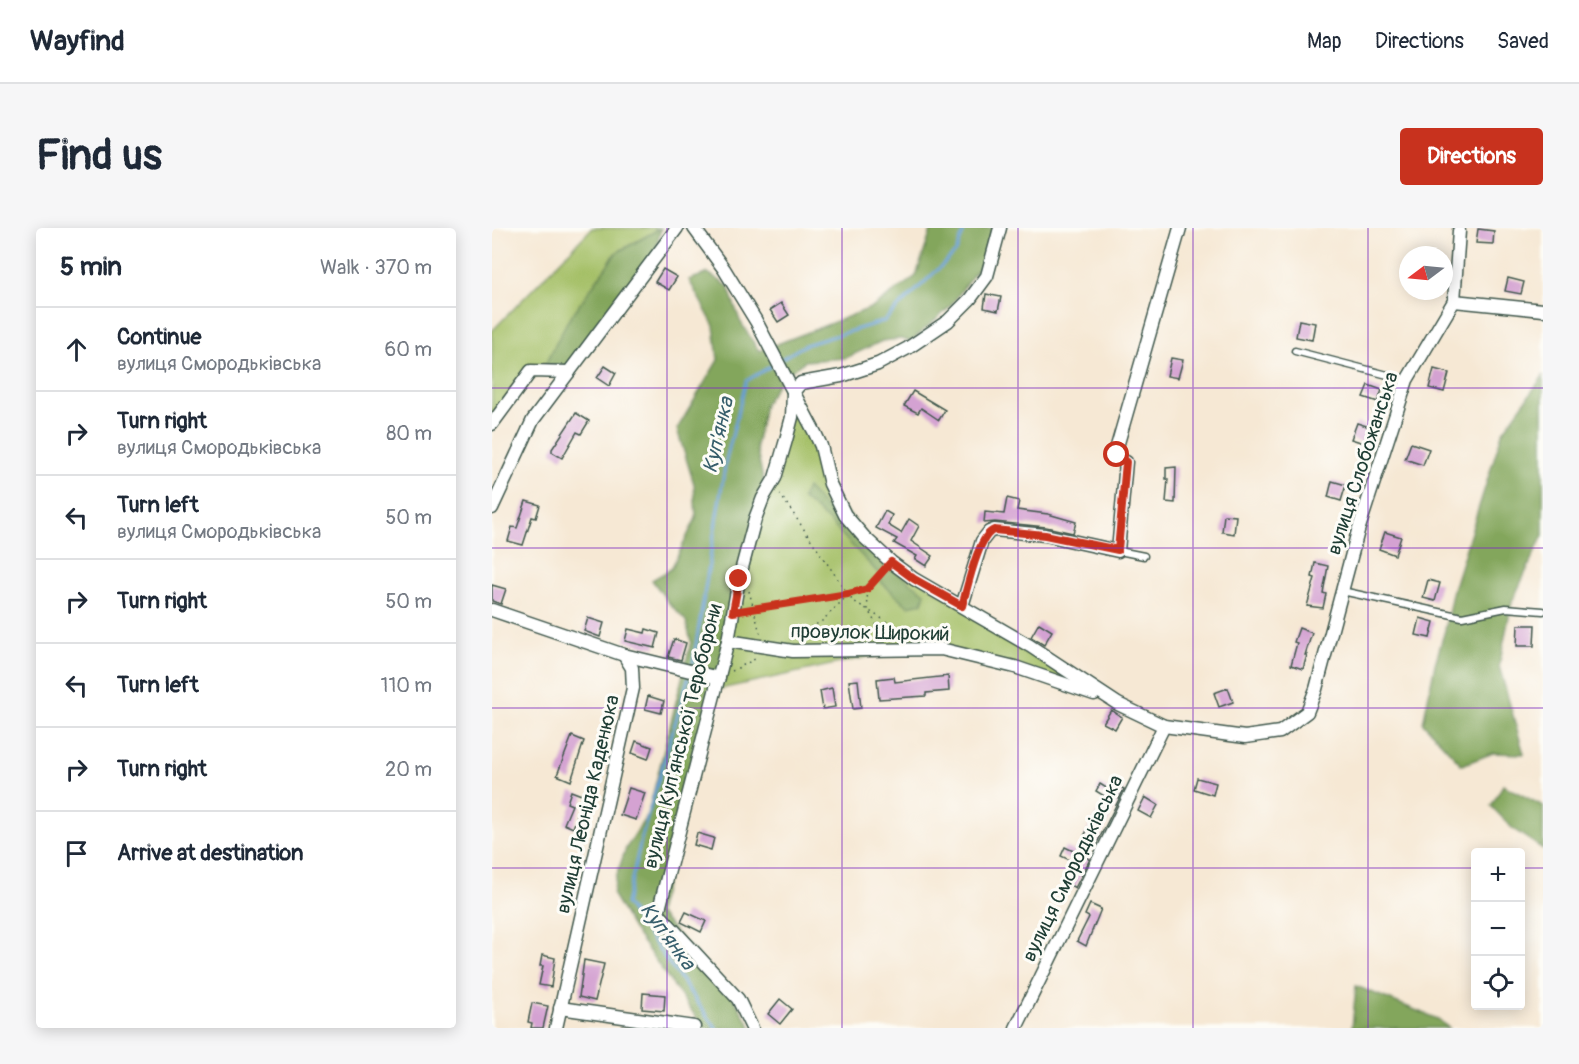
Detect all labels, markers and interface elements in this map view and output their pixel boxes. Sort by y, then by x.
text: Wayfind [30,24,125,59]
text: Map [1307,28,1342,55]
text: Directions [1375,28,1464,55]
text: Saved [1497,28,1549,55]
button: Directions [1400,128,1543,185]
text: Find us [36,130,162,182]
north arrow [1399,246,1453,300]
text: 5 min [60,251,122,283]
text: Walk · 370 m [320,255,432,280]
text: Continue [117,323,201,351]
icon: ahead [60,333,93,366]
text: 60 m [385,337,432,362]
text: вулиця Смородьківська [117,351,321,376]
street label: вулиця Слобожанська [1321,368,1404,558]
water label: Куп'янка [697,393,741,476]
text: Turn right [117,407,207,435]
icon: right [60,417,93,450]
text: 80 m [386,421,432,446]
text: вулиця Смородьківська [117,435,321,460]
route start [1103,441,1129,467]
text: Turn left [117,491,199,519]
icon: left [60,501,93,534]
text: 50 m [385,505,432,530]
text: вулиця Смородьківська [117,519,321,544]
route end [725,565,751,591]
icon: right [60,585,93,618]
text: Turn right [117,587,207,615]
text: 50 m [385,589,432,614]
street label: вулиця Куп'янської Тероборони [638,601,727,871]
street label: провулок Широкий [790,619,950,646]
icon: left [60,669,93,702]
text: Turn left [117,671,199,699]
text: 110 m [381,673,432,698]
street label: вулиця Леоніда Каденюка [550,692,625,916]
icon: right [60,753,93,786]
text: Turn right [117,755,207,783]
text: 20 m [385,757,432,782]
street label: вулиця Смородьківська [1016,771,1128,966]
icon: arrive [60,837,93,870]
text: Arrive at destination [117,839,303,867]
map controls [1471,848,1525,1010]
button: + [1471,848,1525,902]
water label: Куп'янка [634,897,702,976]
button: − [1471,902,1525,956]
button: locate [1471,956,1525,1010]

